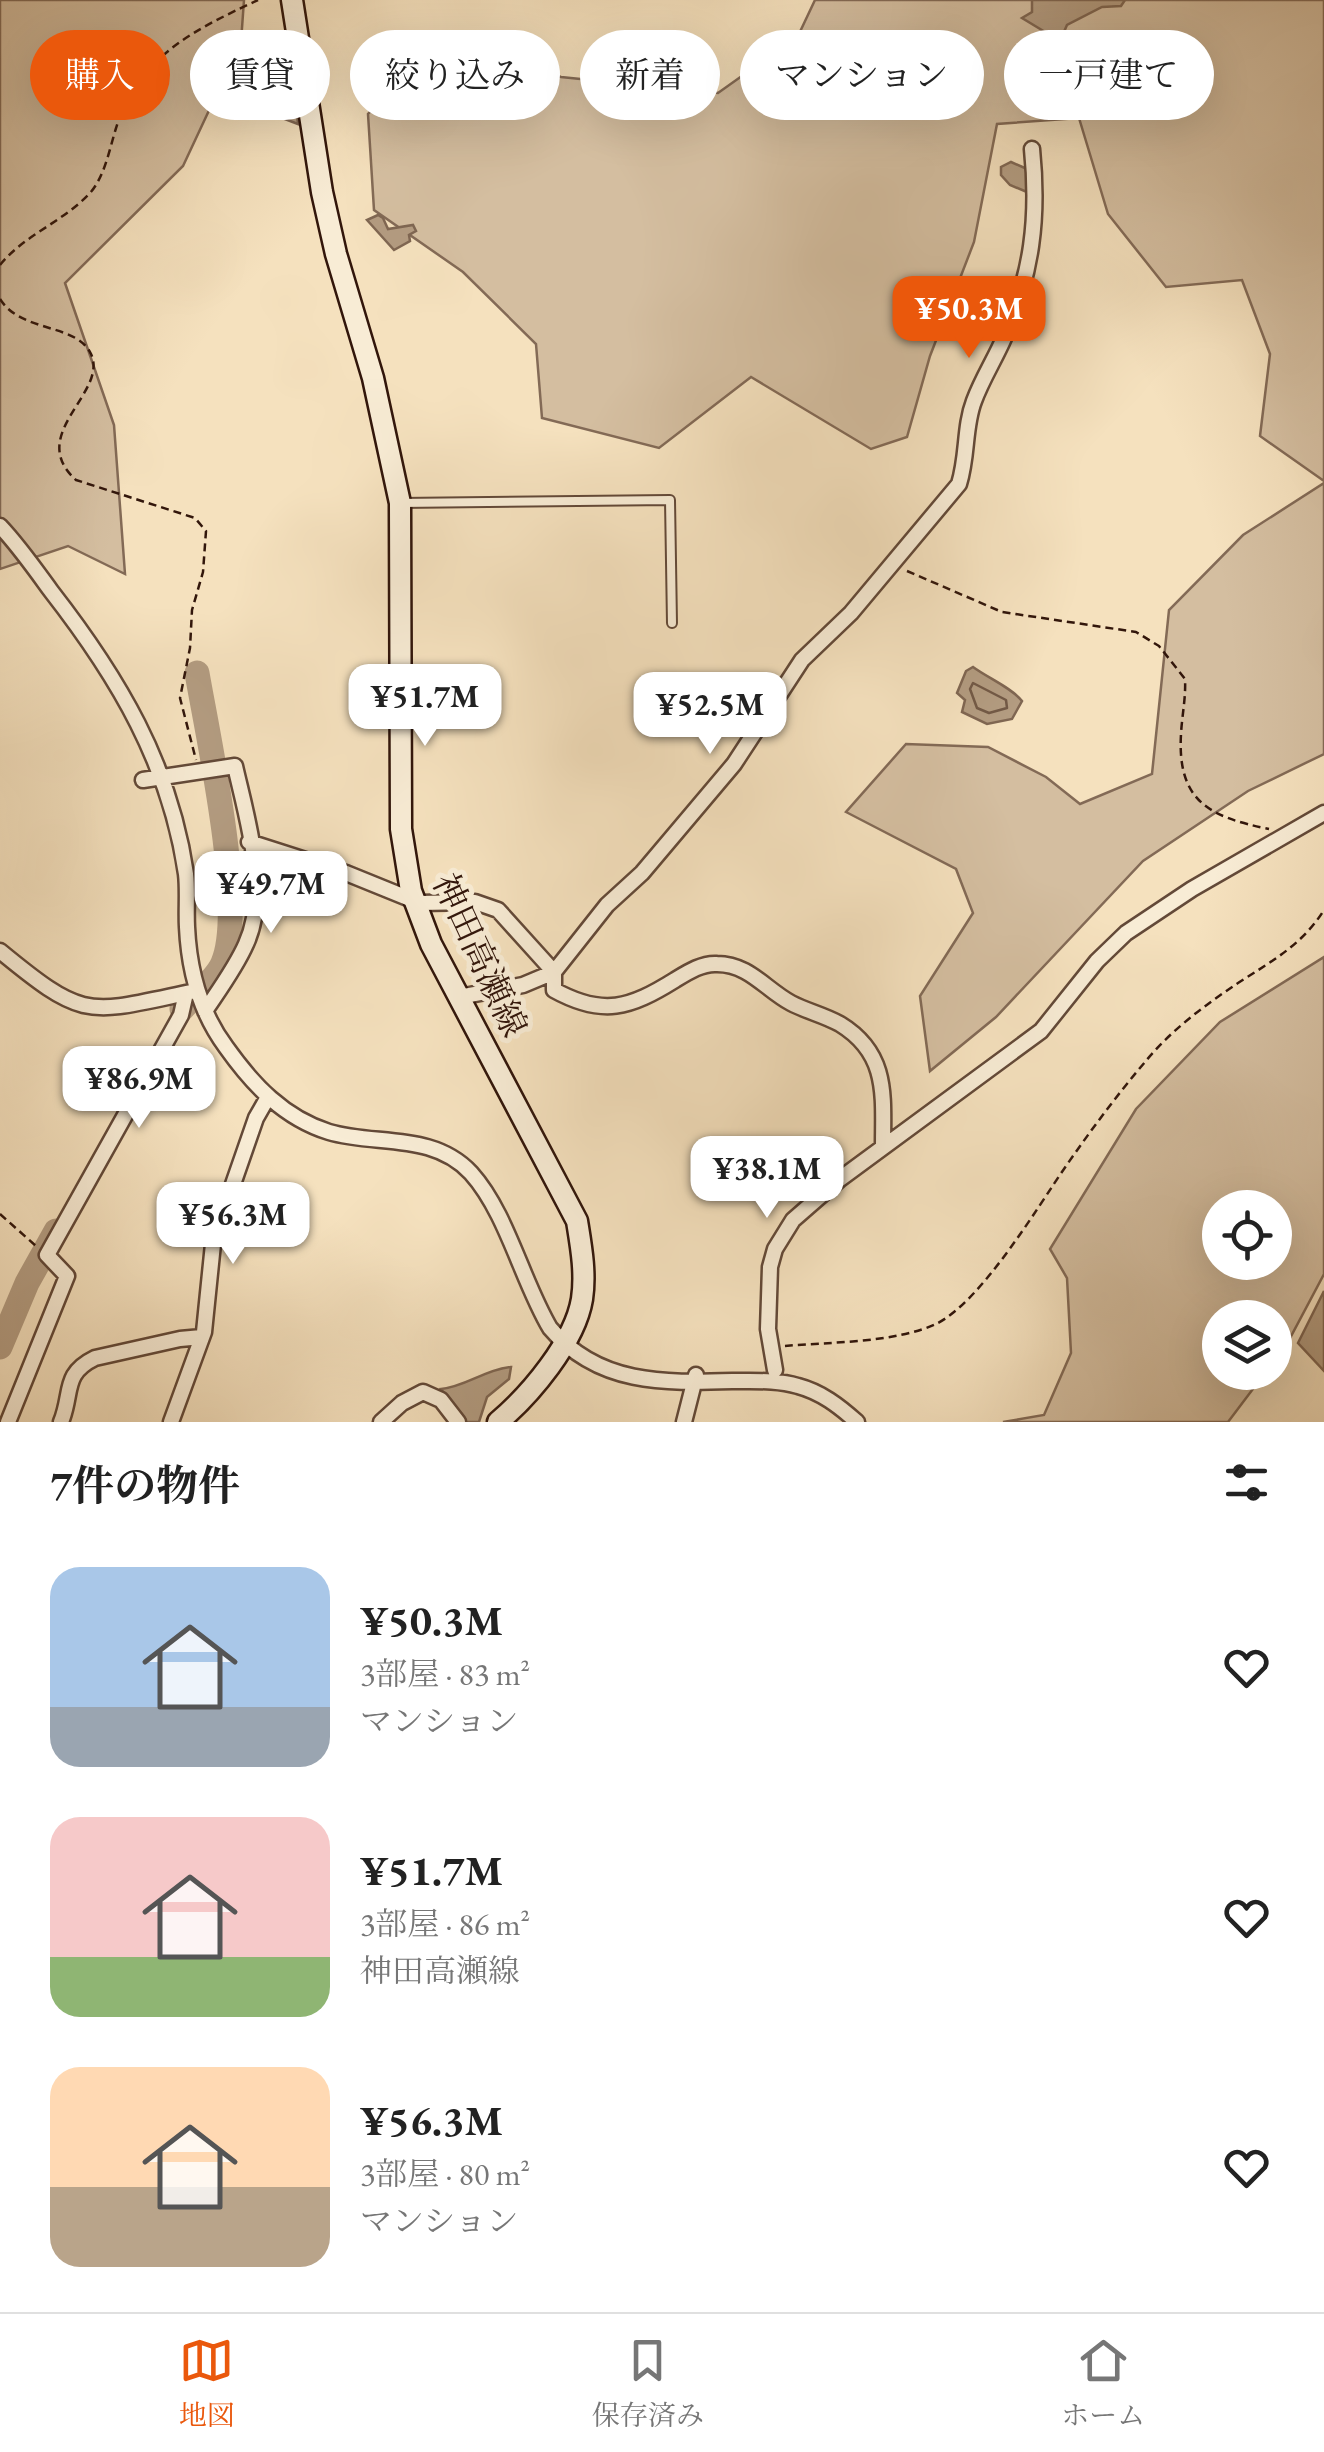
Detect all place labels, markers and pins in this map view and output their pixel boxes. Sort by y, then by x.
pin: ¥50.3M [888,276,1050,361]
pin: ¥51.7M [344,664,506,749]
pin: ¥52.5M [629,672,791,757]
pin: ¥49.7M [190,851,352,936]
pin: ¥86.9M [58,1046,220,1131]
pin: ¥38.1M [686,1136,848,1221]
pin: ¥56.3M [152,1182,314,1267]

